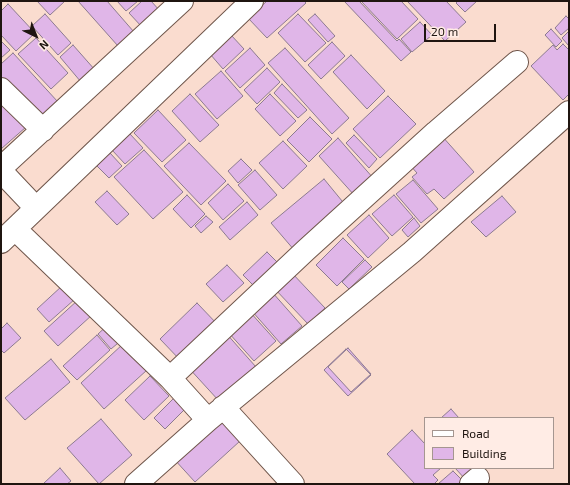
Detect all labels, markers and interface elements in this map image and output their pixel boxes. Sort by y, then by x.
north arrow [16,16,56,56]
scale bar [426,16,498,42]
text: 20 m [431,24,458,38]
text: N [37,38,52,53]
legend [424,417,554,469]
text: Road [462,426,490,440]
text: Building [462,446,506,460]

